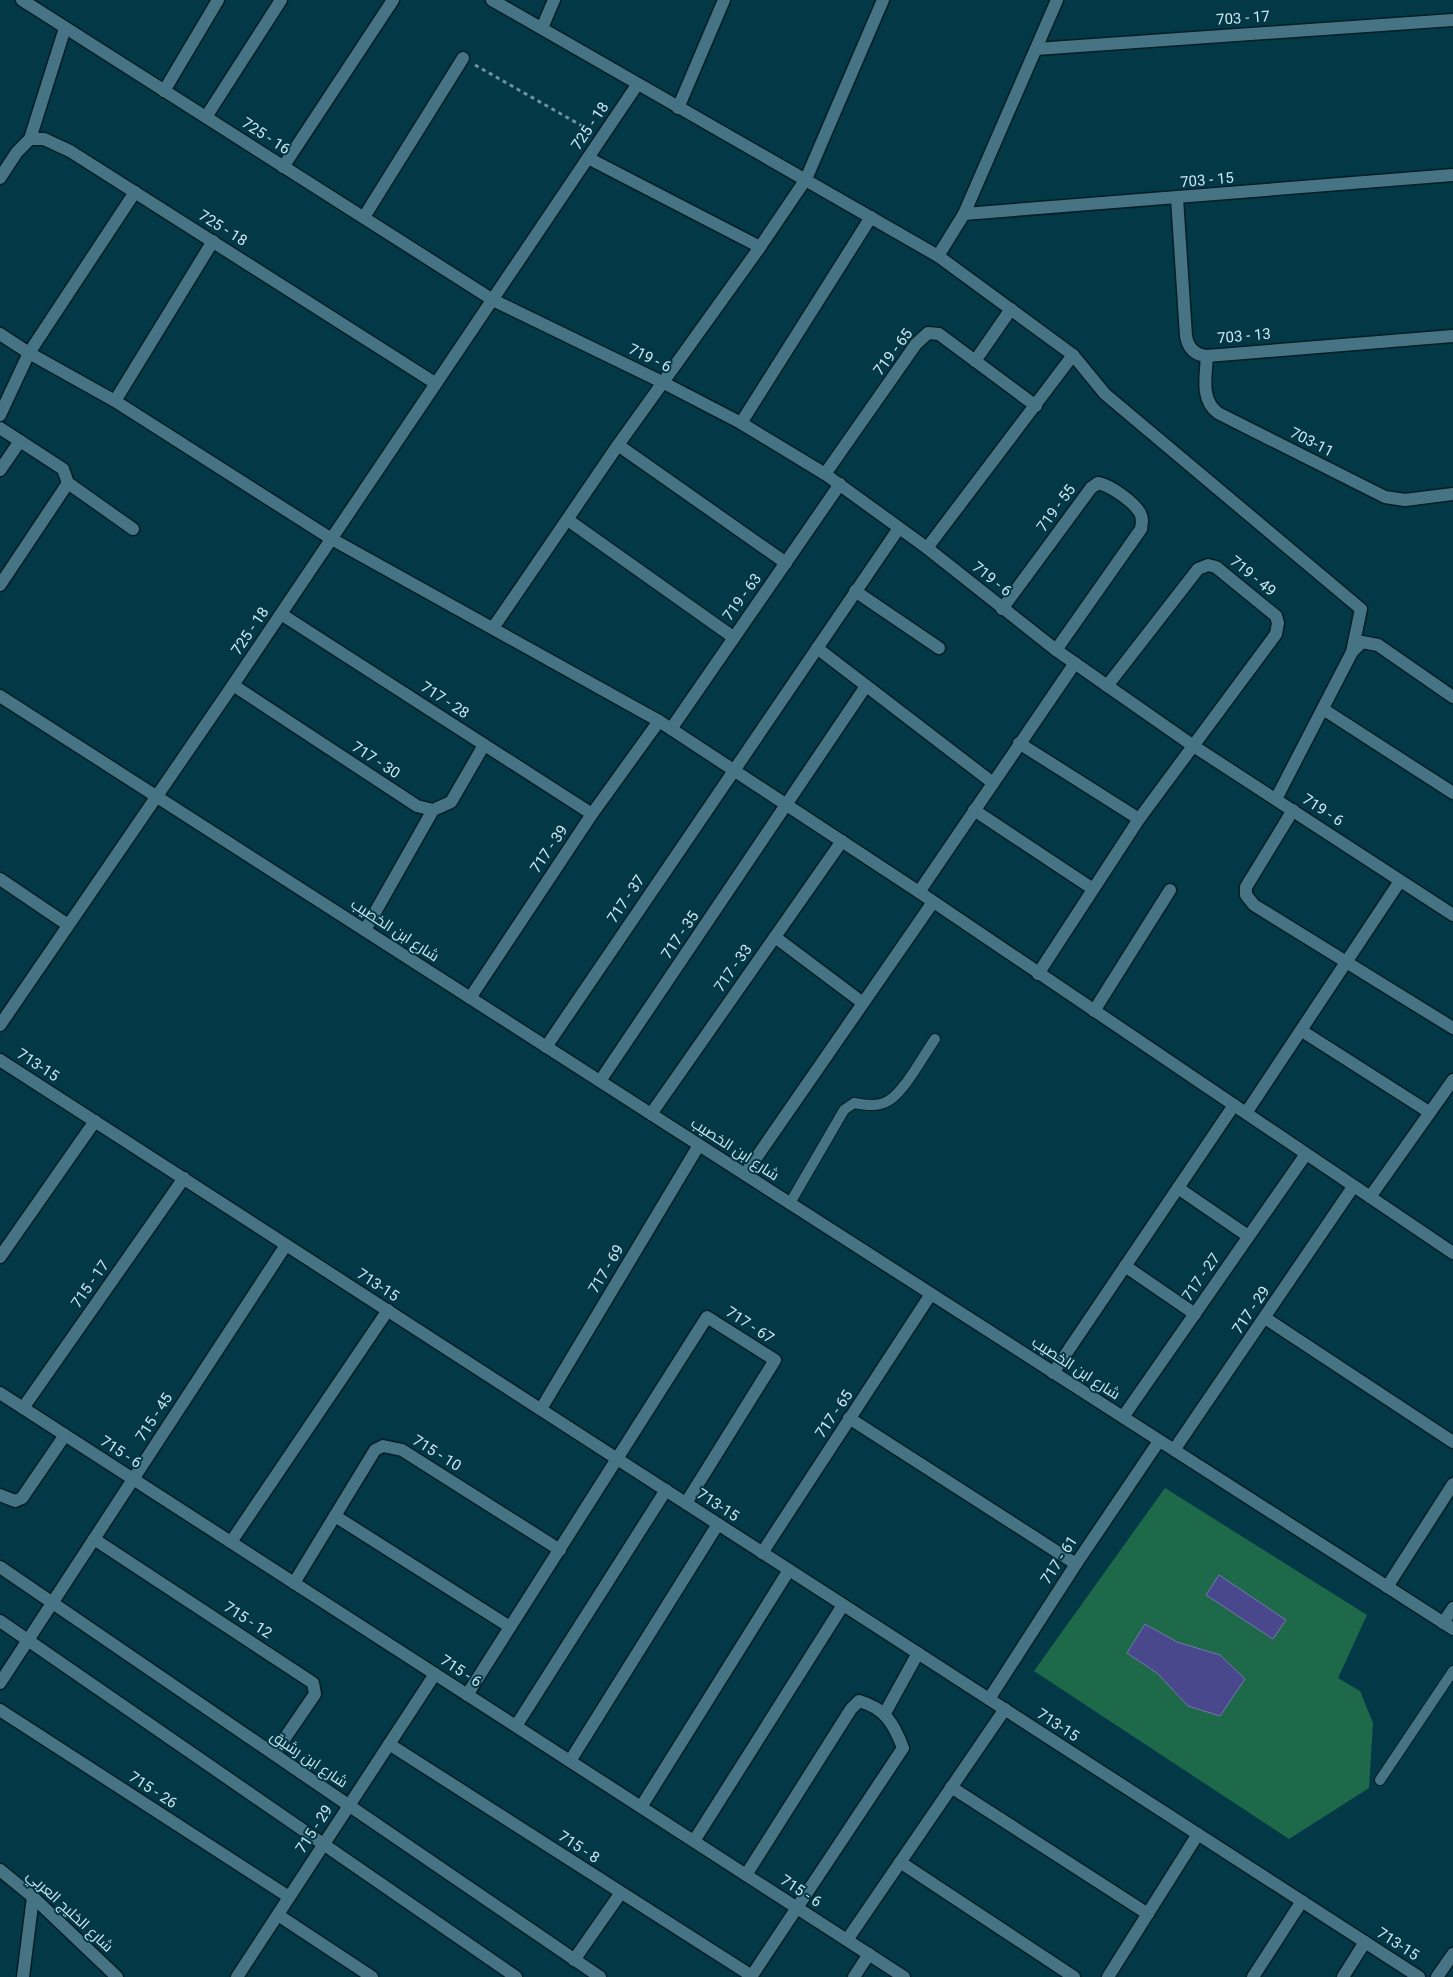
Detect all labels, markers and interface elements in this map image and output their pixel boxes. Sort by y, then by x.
street label: 703 - 17 [1216,7,1270,29]
street label: 725 - 18 [568,99,612,153]
street label: 725 - 16 [239,114,293,158]
street label: 703 - 15 [1179,169,1235,191]
street label: 725 - 18 [195,206,251,250]
street label: 719 - 65 [870,325,916,379]
street label: 703 - 13 [1216,325,1272,347]
street label: 719 - 6 [626,340,674,376]
street label: 703-11 [1287,423,1337,461]
street label: 719 - 55 [1033,481,1079,535]
street label: 719 - 49 [1226,552,1280,600]
street label: 719 - 6 [969,558,1015,600]
street label: 719 - 63 [719,570,765,624]
street label: 725 - 18 [228,604,272,658]
street label: 717 - 28 [418,678,472,722]
street label: 717 - 30 [349,738,403,782]
street label: 719 - 6 [1299,790,1347,830]
street label: 717 - 39 [527,822,571,876]
street label: 717 - 37 [604,872,648,926]
street label: شارع ابن الخصيب [346,895,443,967]
street label: 717 - 35 [658,908,702,962]
street label: 717 - 33 [710,941,756,995]
street label: 713-15 [14,1045,62,1085]
street label: شارع ابن الخصيب [686,1114,783,1186]
street label: 717 - 69 [584,1241,628,1297]
street label: 717 - 27 [1178,1250,1224,1304]
street label: 715 - 17 [67,1257,113,1311]
street label: 713-15 [354,1265,402,1305]
street label: 717 - 29 [1229,1283,1273,1337]
street label: 717 - 67 [723,1303,777,1347]
street label: شارع ابن الخصيب [1027,1333,1124,1405]
street label: 717 - 65 [812,1387,856,1441]
street label: 715 - 45 [132,1390,176,1444]
street label: 715 - 10 [409,1431,465,1475]
street label: 715 - 6 [97,1432,145,1472]
street label: 713-15 [694,1485,742,1525]
street label: 717 - 61 [1037,1533,1081,1587]
street label: 715 - 12 [221,1598,275,1642]
street label: 715 - 6 [437,1651,485,1691]
street label: 713-15 [1034,1705,1082,1745]
street label: شارع ابن رشيق [266,1727,351,1793]
street label: 715 - 26 [126,1768,180,1812]
street label: 715 - 29 [292,1802,336,1856]
street label: 715 - 8 [555,1827,603,1867]
street label: شارع الخليج العربي [21,1866,117,1958]
street label: 715 - 6 [777,1871,825,1911]
street label: 713-15 [1374,1924,1422,1964]

